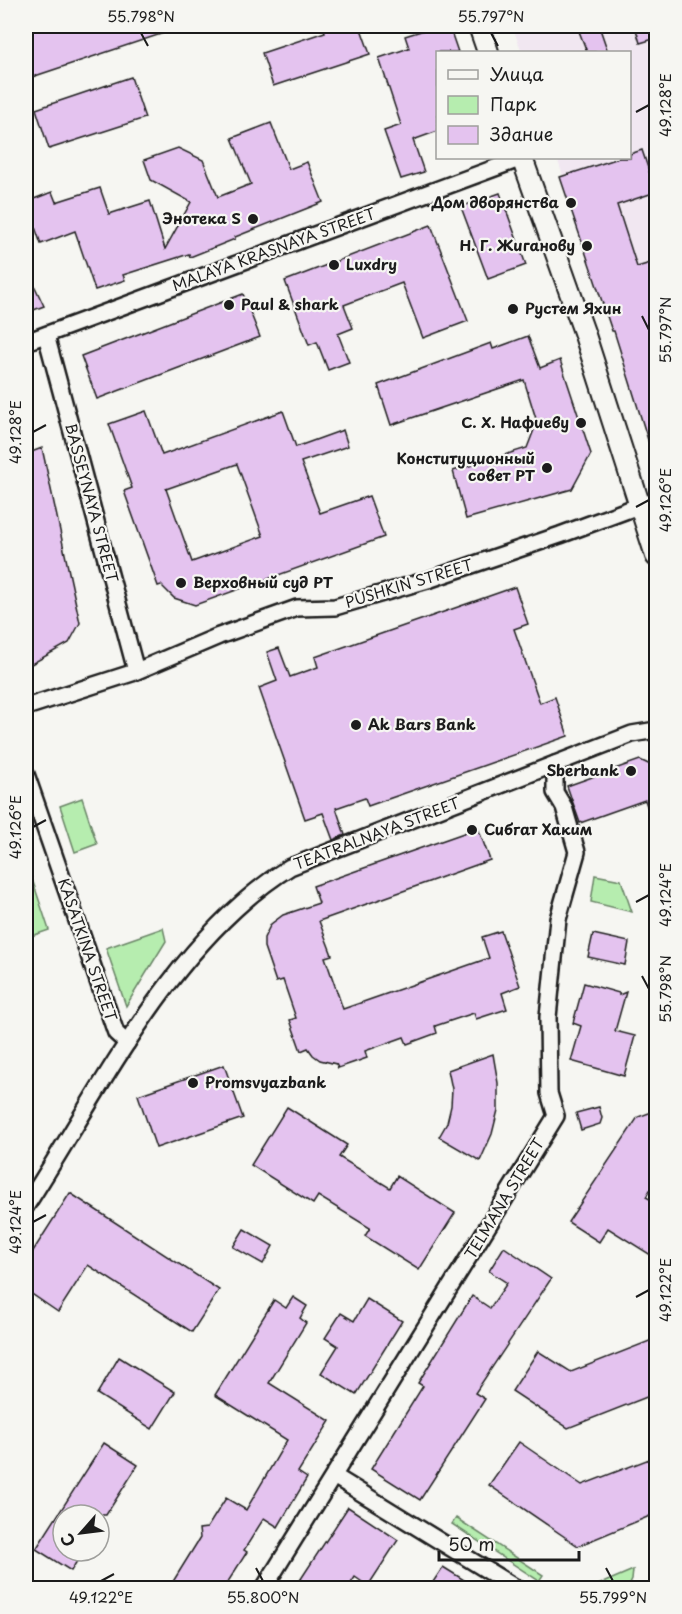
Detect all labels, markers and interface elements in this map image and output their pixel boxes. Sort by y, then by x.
text: 55.798°N [107,4,175,27]
text: 55.797°N [457,4,525,27]
legend [436,51,631,159]
text: Улица [490,60,544,87]
text: 49.128°E [653,73,676,137]
text: Парк [490,90,537,117]
text: Здание [490,120,553,147]
place label: Дом дворянства [431,190,560,213]
marker: Дом дворянства [564,196,578,210]
street label: MALAYA KRASNAYA STREET [169,201,379,296]
place label: Энотека S [162,206,241,229]
marker: Энотека S [246,212,260,226]
place label: Н. Г. Жиганову [459,233,575,256]
marker: Н. Г. Жиганову [580,239,594,253]
place label: Luxdry [346,252,397,275]
marker: Luxdry [327,258,341,272]
place label: Paul & shark [241,292,339,315]
place label: Рустем Яхин [525,296,622,319]
text: 55.797°N [653,296,676,364]
marker: Paul & shark [222,298,236,312]
marker: Рустем Яхин [506,302,520,316]
text: 49.128°E [3,400,26,464]
place label: С. Х. Нафиеву [461,410,569,433]
marker: С. Х. Нафиеву [574,416,588,430]
street label: BASSEYNAYA STREET [60,420,125,585]
place label: Конституционный совет РТ [397,446,536,486]
marker: Конституционный совет РТ [540,461,554,475]
text: 49.126°E [653,468,676,532]
street label: PUSHKIN STREET [342,552,476,613]
place label: Верховный суд РТ [193,570,334,593]
marker: Верховный суд РТ [174,576,188,590]
place label: Ak Bars Bank [368,712,476,735]
marker: Ak Bars Bank [349,718,363,732]
place label: Sberbank [546,758,619,781]
marker: Sberbank [624,764,638,778]
street label: TEATRALNAYA STREET [290,790,464,875]
text: 49.126°E [3,795,26,859]
place label: Сибгат Хаким [484,817,593,840]
marker: Сибгат Хаким [465,823,479,837]
text: 49.124°E [653,863,676,927]
street label: KASATKINA STREET [53,875,124,1025]
text: 55.798°N [653,955,676,1023]
place label: Promsvyazbank [205,1070,326,1093]
marker: Promsvyazbank [186,1076,200,1090]
street label: TELMANA STREET [458,1133,549,1263]
text: 49.124°E [3,1190,26,1254]
text: 49.122°E [653,1258,676,1322]
north arrow [51,1503,111,1563]
scale bar [439,1524,578,1562]
text: С [53,1530,80,1551]
text: 50 m [448,1530,495,1557]
text: 49.122°E [69,1585,133,1608]
text: 55.800°N [226,1585,300,1608]
text: 55.799°N [579,1585,647,1608]

